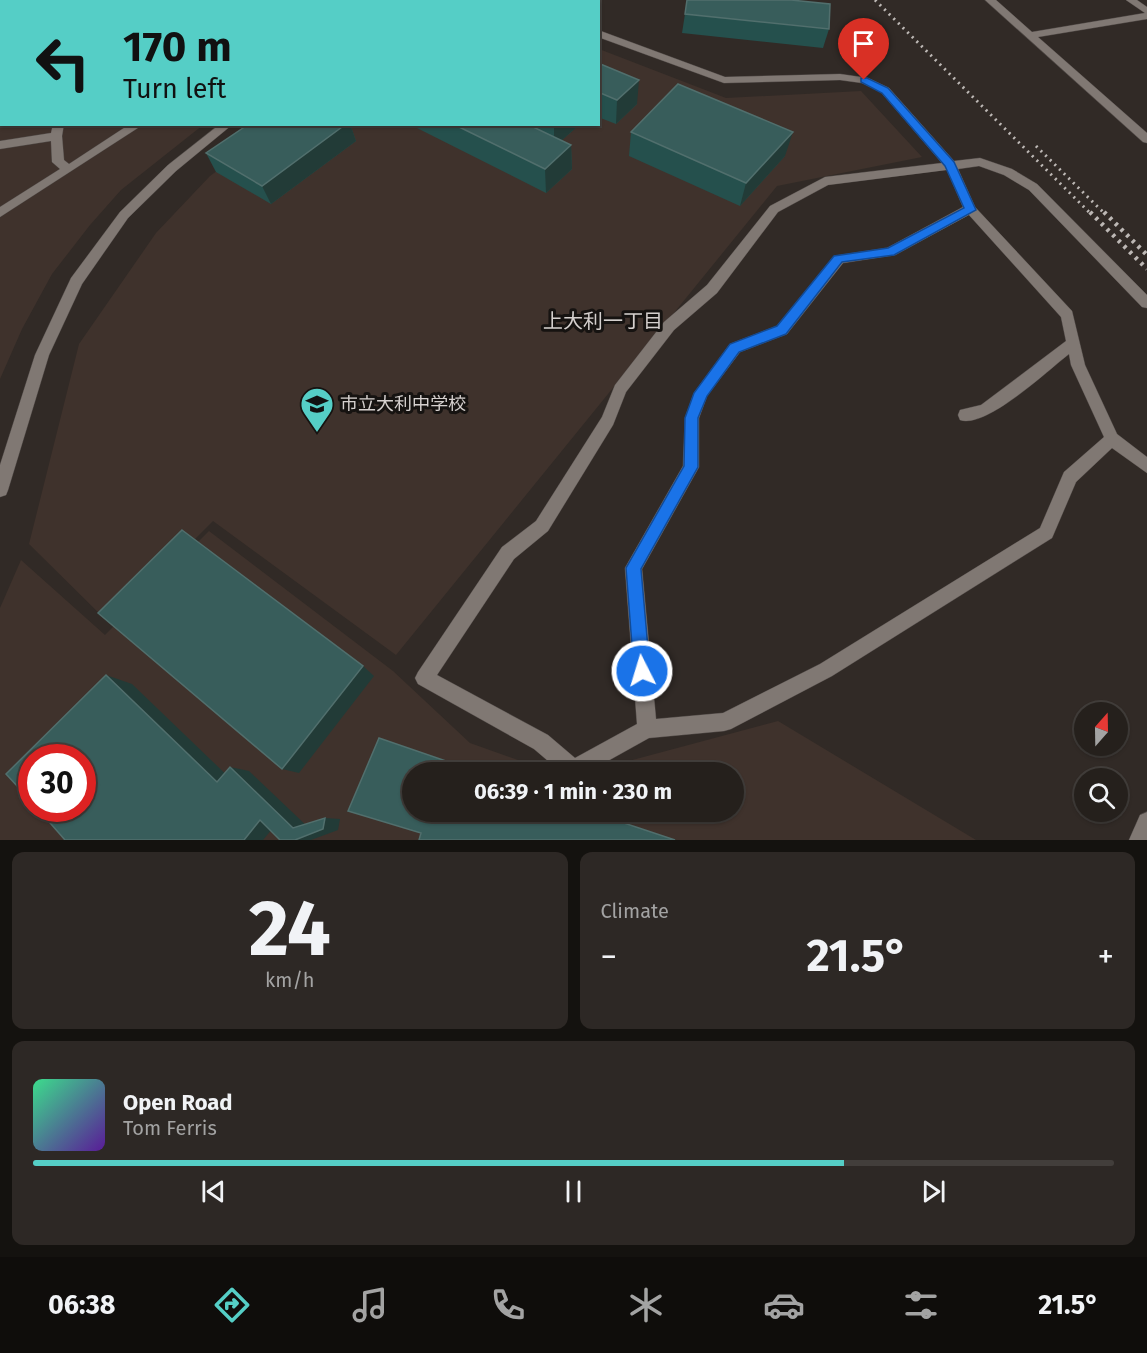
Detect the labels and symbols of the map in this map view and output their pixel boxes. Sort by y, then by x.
pin [838,18,889,80]
district label: 上大利一丁目 [543,309,663,333]
school or university icon: 市立大利中学校 [299,386,335,433]
place label: 市立大利中学校 [340,393,466,415]
position arrow [610,639,674,703]
north arrow [1074,702,1128,756]
speed limit sign: 30 [18,744,96,822]

